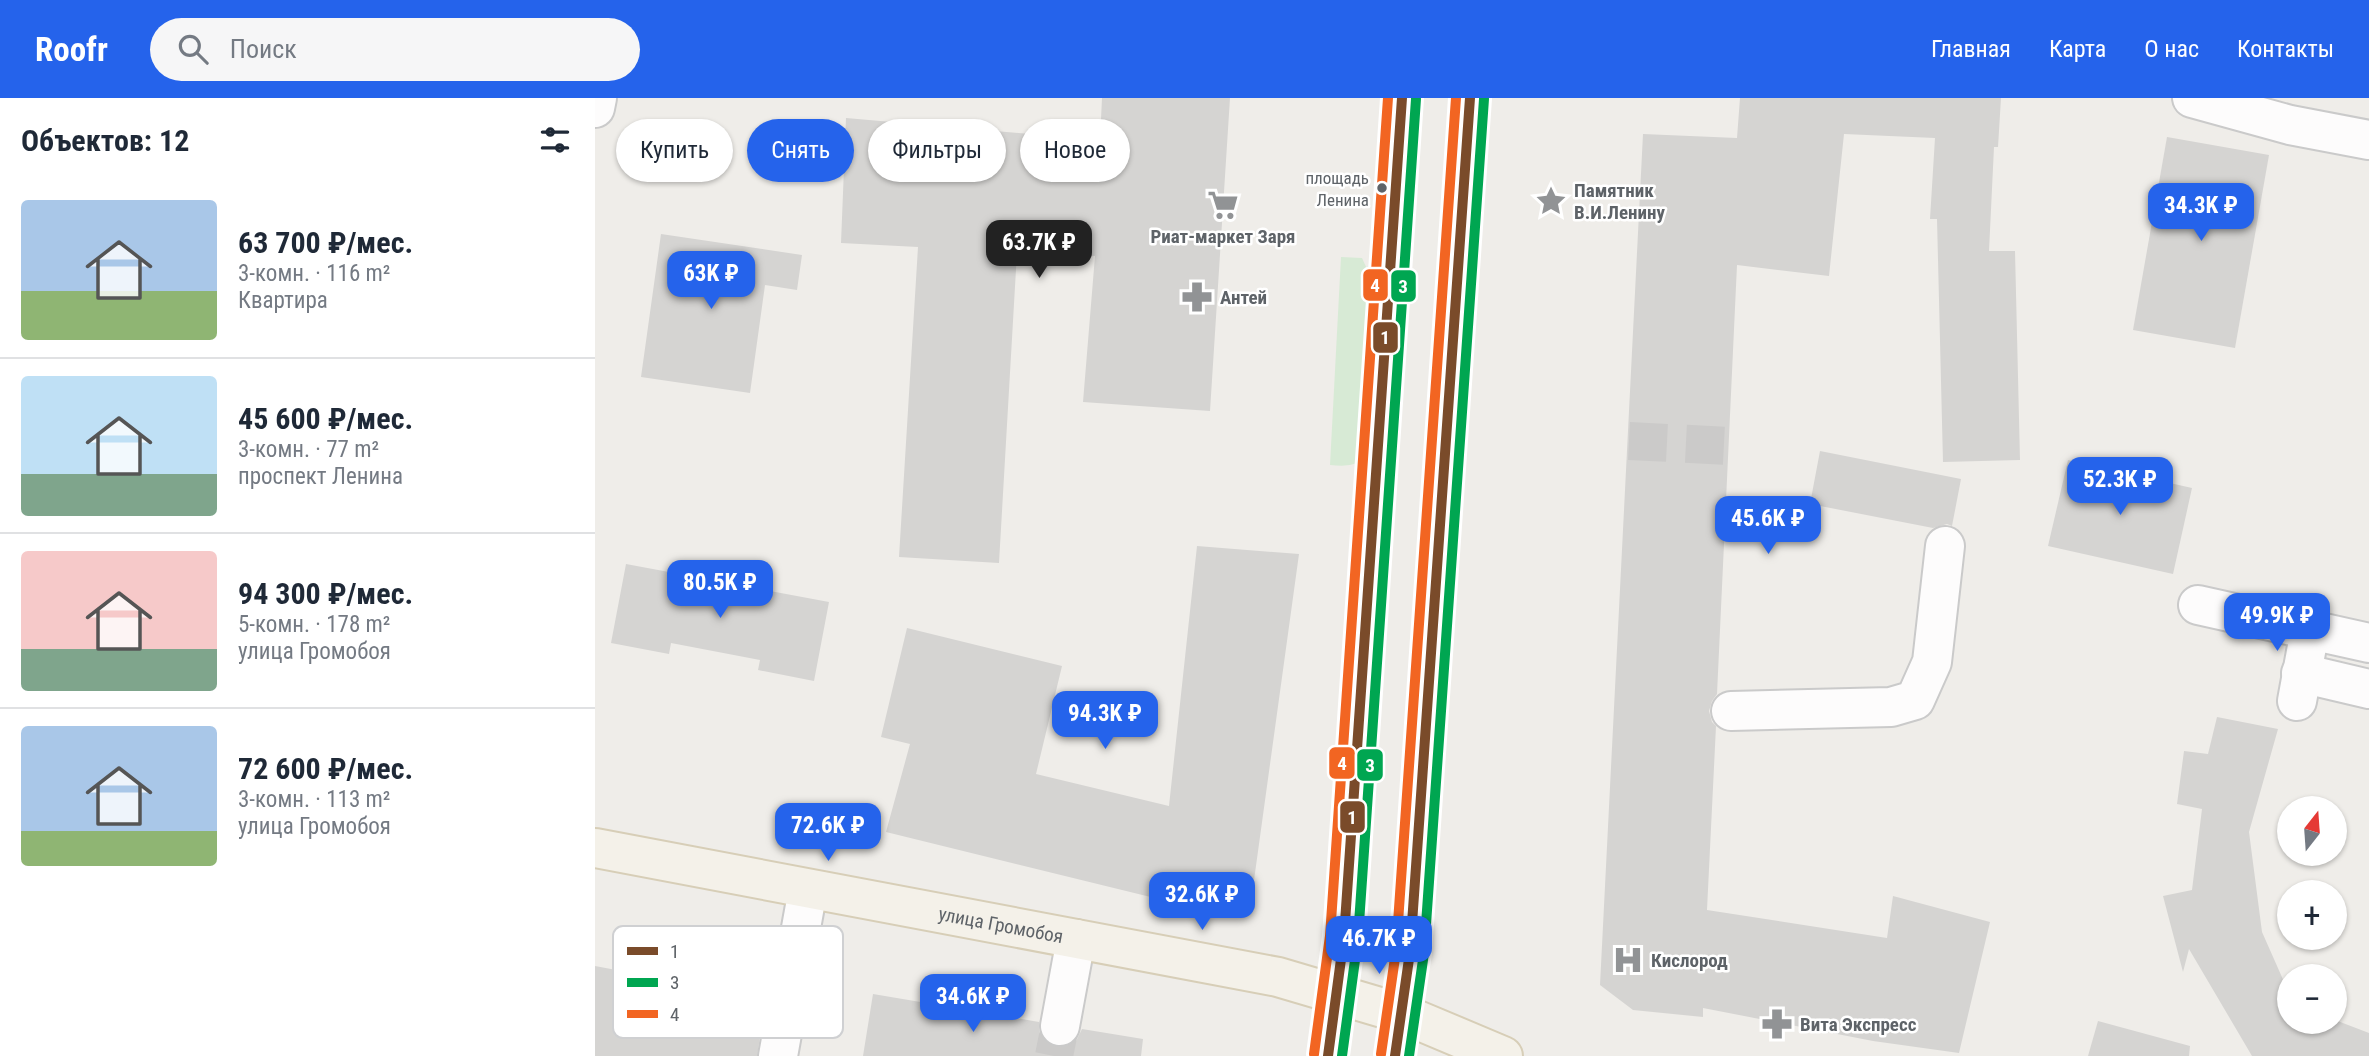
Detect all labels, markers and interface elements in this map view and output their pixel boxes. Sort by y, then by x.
search box [150,18,640,81]
text: Roofr [35,30,108,69]
icon: search [174,30,212,68]
text: Поиск [230,34,297,64]
text: Главная [1931,35,2011,63]
text: Карта [2049,35,2106,63]
text: О нас [2144,35,2199,63]
text: Контакты [2237,35,2334,63]
chip: Купить [616,119,733,182]
chip: Снять [747,119,854,182]
chip: Фильтры [868,119,1006,182]
chip: Новое [1020,119,1130,182]
icon: filters [536,121,574,159]
text: Объектов: 12 [21,123,189,158]
place label: площадь Ленина [1305,168,1369,210]
place label: Памятник В.И.Ленину [1574,179,1665,224]
marker: площадь Ленина [1375,181,1389,195]
place icon: Памятник В.И.Ленину [1534,184,1568,218]
pin: 34.3K ₽ [2136,184,2266,243]
supermarket icon: Риат-маркет Заря [1206,188,1240,222]
text: 34.3K ₽ [2164,192,2238,219]
pin: 63.7K ₽ [974,220,1104,280]
text: 63 700 ₽/мес. [238,225,413,260]
place label: Риат-маркет Заря [1151,225,1295,248]
icon: home [77,228,161,312]
text: 63.7K ₽ [1002,229,1076,256]
pin: 63K ₽ [662,252,760,311]
text: 3-комн. · 116 m² [238,260,390,287]
text: 63K ₽ [683,260,739,287]
line badge: 4 [1362,268,1389,302]
line badge: 3 [1390,269,1417,303]
text: 4 [1370,274,1380,297]
text: 3 [1398,275,1408,298]
pharmacy icon: Антей [1180,280,1214,314]
place label: Антей [1220,286,1267,309]
text: Квартира [238,287,328,314]
line badge: 1 [1372,321,1399,354]
text: 1 [1380,326,1390,349]
text: 45 600 ₽/мес. [238,401,413,436]
icon: home [77,404,161,488]
text: 3-комн. · 77 m² [238,436,379,463]
pin: 52.3K ₽ [2055,458,2185,517]
text: проспект Ленина [238,463,403,490]
text: 52.3K ₽ [2083,466,2157,493]
pin: 45.6K ₽ [1703,496,1833,556]
text: 45.6K ₽ [1731,505,1805,532]
pin: 80.5K ₽ [655,560,785,620]
text: 80.5K ₽ [683,569,757,596]
text: 94 300 ₽/мес. [238,576,413,611]
icon: home [77,579,161,663]
pin: 49.9K ₽ [2212,594,2342,653]
text: 49.9K ₽ [2240,602,2314,629]
text: 5-комн. · 178 m² [238,611,390,638]
text: улица Громобоя [238,638,391,665]
pin: 94.3K ₽ [1040,692,1170,751]
text: 94.3K ₽ [1068,700,1142,727]
line badge: 4 [1328,746,1356,780]
line badge: 3 [1356,748,1384,782]
text: 72 600 ₽/мес. [238,751,413,786]
text: 4 [1337,752,1347,775]
icon: home [77,754,161,838]
text: 3 [1365,754,1375,777]
text: 3-комн. · 113 m² [238,786,390,813]
north arrow [2277,796,2347,866]
map controls [2277,796,2347,1034]
line badge: 1 [1339,800,1366,834]
pin: 72.6K ₽ [763,804,893,863]
text: 1 [1347,806,1357,829]
text: 72.6K ₽ [791,812,865,839]
text: улица Громобоя [238,813,391,840]
pin: 32.6K ₽ [1137,872,1267,932]
button: + [2277,880,2347,950]
text: 32.6K ₽ [1165,881,1239,908]
street label: улица Громобоя [937,902,1065,948]
pin: 46.7K ₽ [1314,916,1444,976]
text: 46.7K ₽ [1342,925,1416,952]
legend [613,926,843,1038]
text: 1 [670,940,679,963]
hospital icon: Кислород [1611,943,1645,977]
place label: Кислород [1651,949,1728,972]
button: − [2277,964,2347,1034]
text: 3 [670,971,679,994]
pin: 34.6K ₽ [908,974,1038,1034]
text: 34.6K ₽ [936,983,1010,1010]
text: 4 [670,1003,679,1026]
pharmacy icon: Вита Экспресс [1760,1007,1794,1041]
place label: Вита Экспресс [1800,1013,1917,1036]

